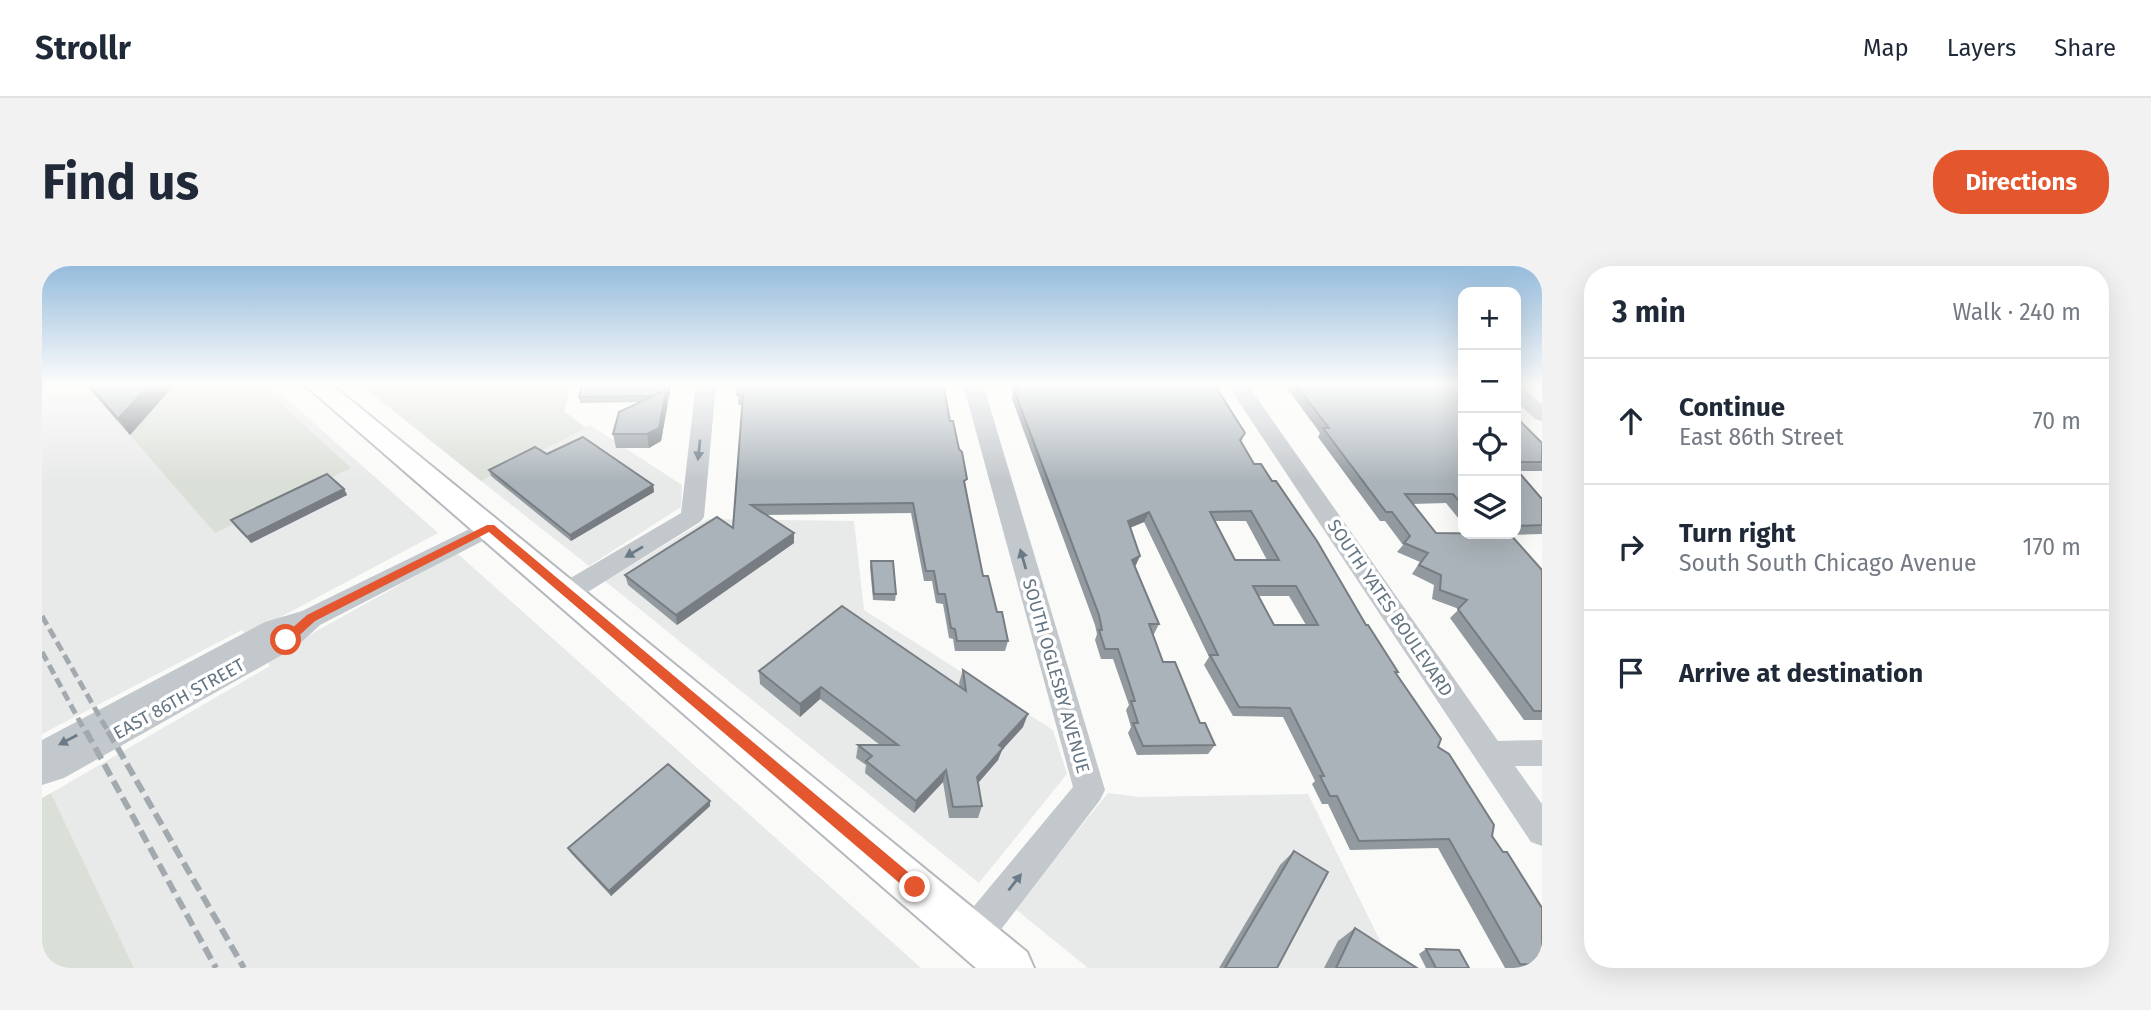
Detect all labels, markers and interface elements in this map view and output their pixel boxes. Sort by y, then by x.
text: Strollr [35,28,131,68]
text: Map [1863,34,1909,62]
text: Layers [1947,34,2016,62]
text: Share [2054,34,2116,62]
button: Directions [1933,150,2109,214]
text: Find us [42,153,199,212]
map controls [1458,287,1521,539]
button: + [1458,287,1521,350]
text: 3 min [1612,294,1686,330]
text: Walk · 240 m [1953,298,2081,326]
button: − [1458,350,1521,413]
text: Continue [1679,392,1785,423]
icon: ahead [1612,402,1650,440]
text: 70 m [2032,407,2081,435]
button: locate [1458,413,1521,476]
text: East 86th Street [1679,423,1844,451]
one-way arrow [693,440,704,462]
button: layers [1458,476,1521,539]
street label: SOUTH YATES BOULEVARD [1323,515,1457,701]
text: Turn right [1679,518,1796,549]
icon: right [1612,528,1650,566]
text: 170 m [2022,533,2081,561]
one-way arrow [624,546,643,558]
one-way arrow [1017,549,1027,570]
text: South South Chicago Avenue [1679,549,1977,577]
street label: SOUTH OGLESBY AVENUE [1018,576,1094,776]
route start [270,624,301,655]
street label: EAST 86TH STREET [110,654,249,744]
icon: arrive [1612,654,1650,692]
text: Arrive at destination [1679,658,1923,689]
one-way arrow [59,734,78,746]
route end [899,871,930,902]
one-way arrow [1007,874,1022,891]

